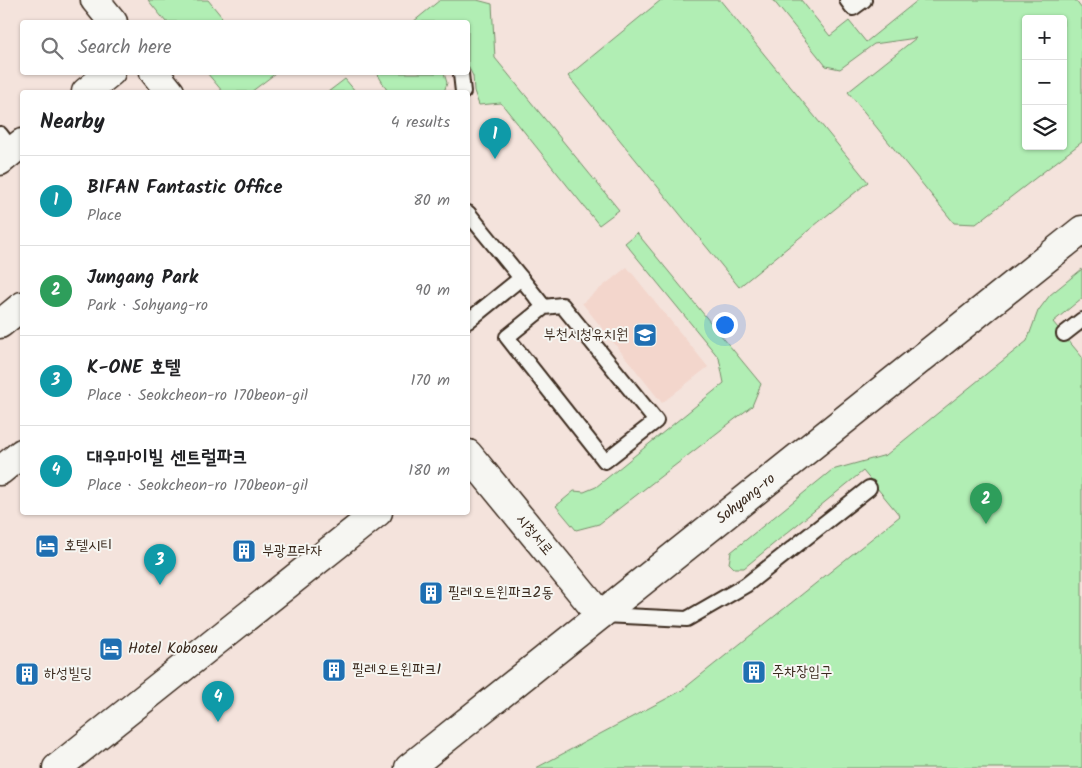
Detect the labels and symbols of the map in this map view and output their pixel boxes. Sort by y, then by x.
pin: 1 [479,118,511,159]
your location [712,312,738,338]
school or university icon: 부천시청유치원 [632,322,658,348]
place label: 부천시청유치원 [544,323,628,347]
street label: Sohyang-ro [711,467,781,531]
pin: 2 [970,483,1002,524]
street label: 시청서로 [509,509,559,561]
hotel icon: 호텔시티 [34,533,60,559]
place label: 호텔시티 [64,534,112,558]
building icon: 부광프라자 [231,538,257,564]
place label: 부광프라자 [262,539,322,563]
pin: 3 [144,544,176,585]
building icon: 필레오트윈파크2동 [418,580,444,606]
place label: 필레오트윈파크2동 [448,581,553,605]
hotel icon: Hotel Koboseu [98,636,124,662]
place label: Hotel Koboseu [128,637,218,661]
building icon: 필레오트윈파크1 [321,657,347,683]
place label: 필레오트윈파크1 [352,658,441,682]
building icon: 주차장입구 [741,659,767,685]
place label: 주차장입구 [772,660,832,684]
building icon: 하성빌딩 [14,661,40,687]
place label: 하성빌딩 [44,662,92,686]
pin: 4 [202,681,234,722]

